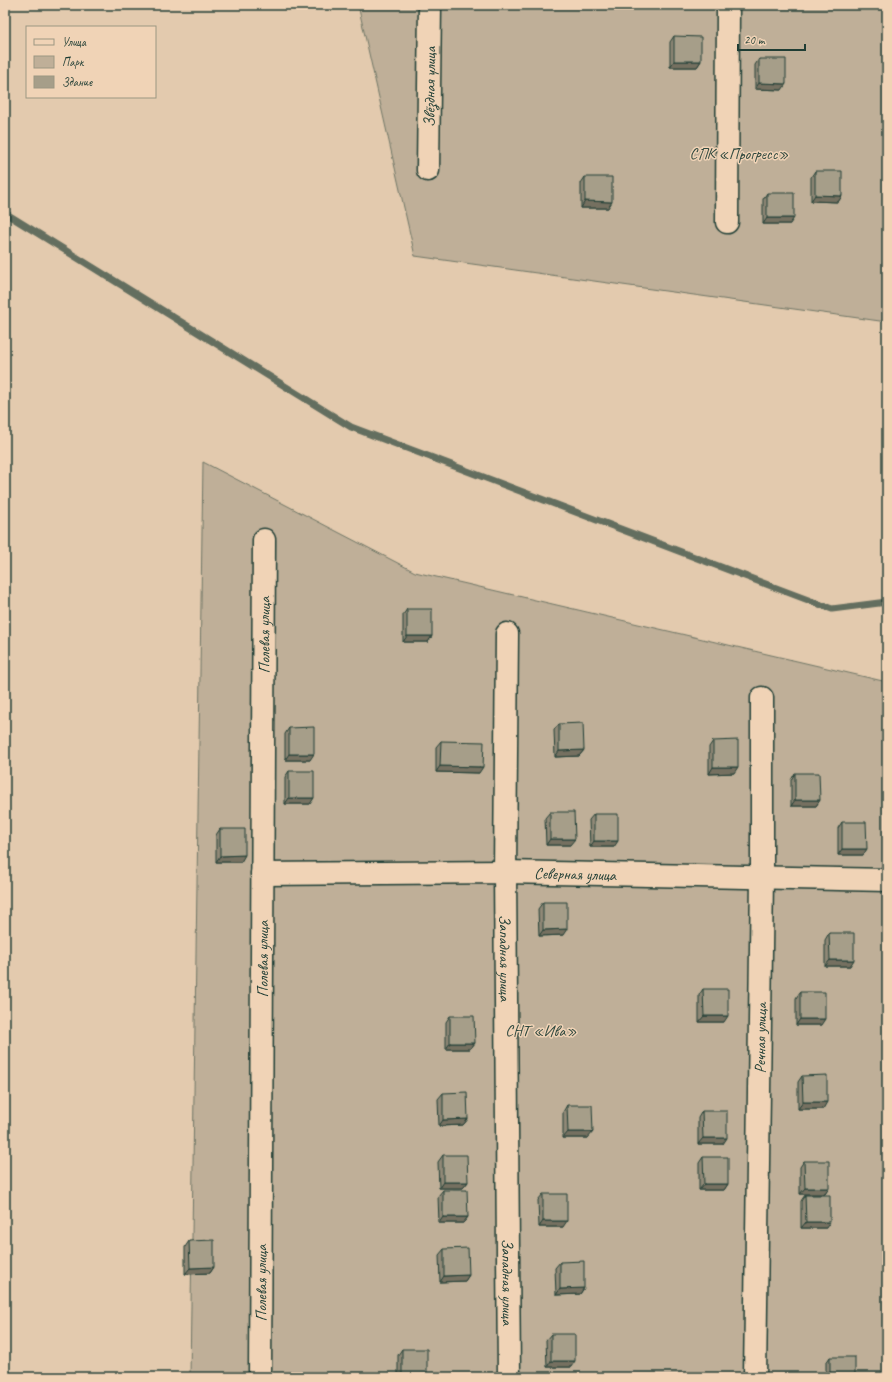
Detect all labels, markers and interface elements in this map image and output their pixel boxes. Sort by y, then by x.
legend [26,26,156,98]
scale bar [738,26,805,52]
text: 20 m [744,32,766,48]
text: Улица [62,34,87,50]
street label: Звёздная улица [420,45,441,127]
text: Парк [62,54,85,70]
text: Здание [62,74,93,90]
park label: СПК «Прогресс» [689,144,789,164]
street label: Полевая улица [254,596,275,673]
street label: Северная улица [534,864,617,885]
street label: Западная улица [494,915,515,1002]
street label: Полевая улица [253,920,273,997]
street label: Речная улица [750,1001,771,1073]
park label: СНТ «Ива» [505,1021,577,1041]
street label: Западная улица [497,1239,518,1326]
street label: Полевая улица [251,1244,272,1321]

